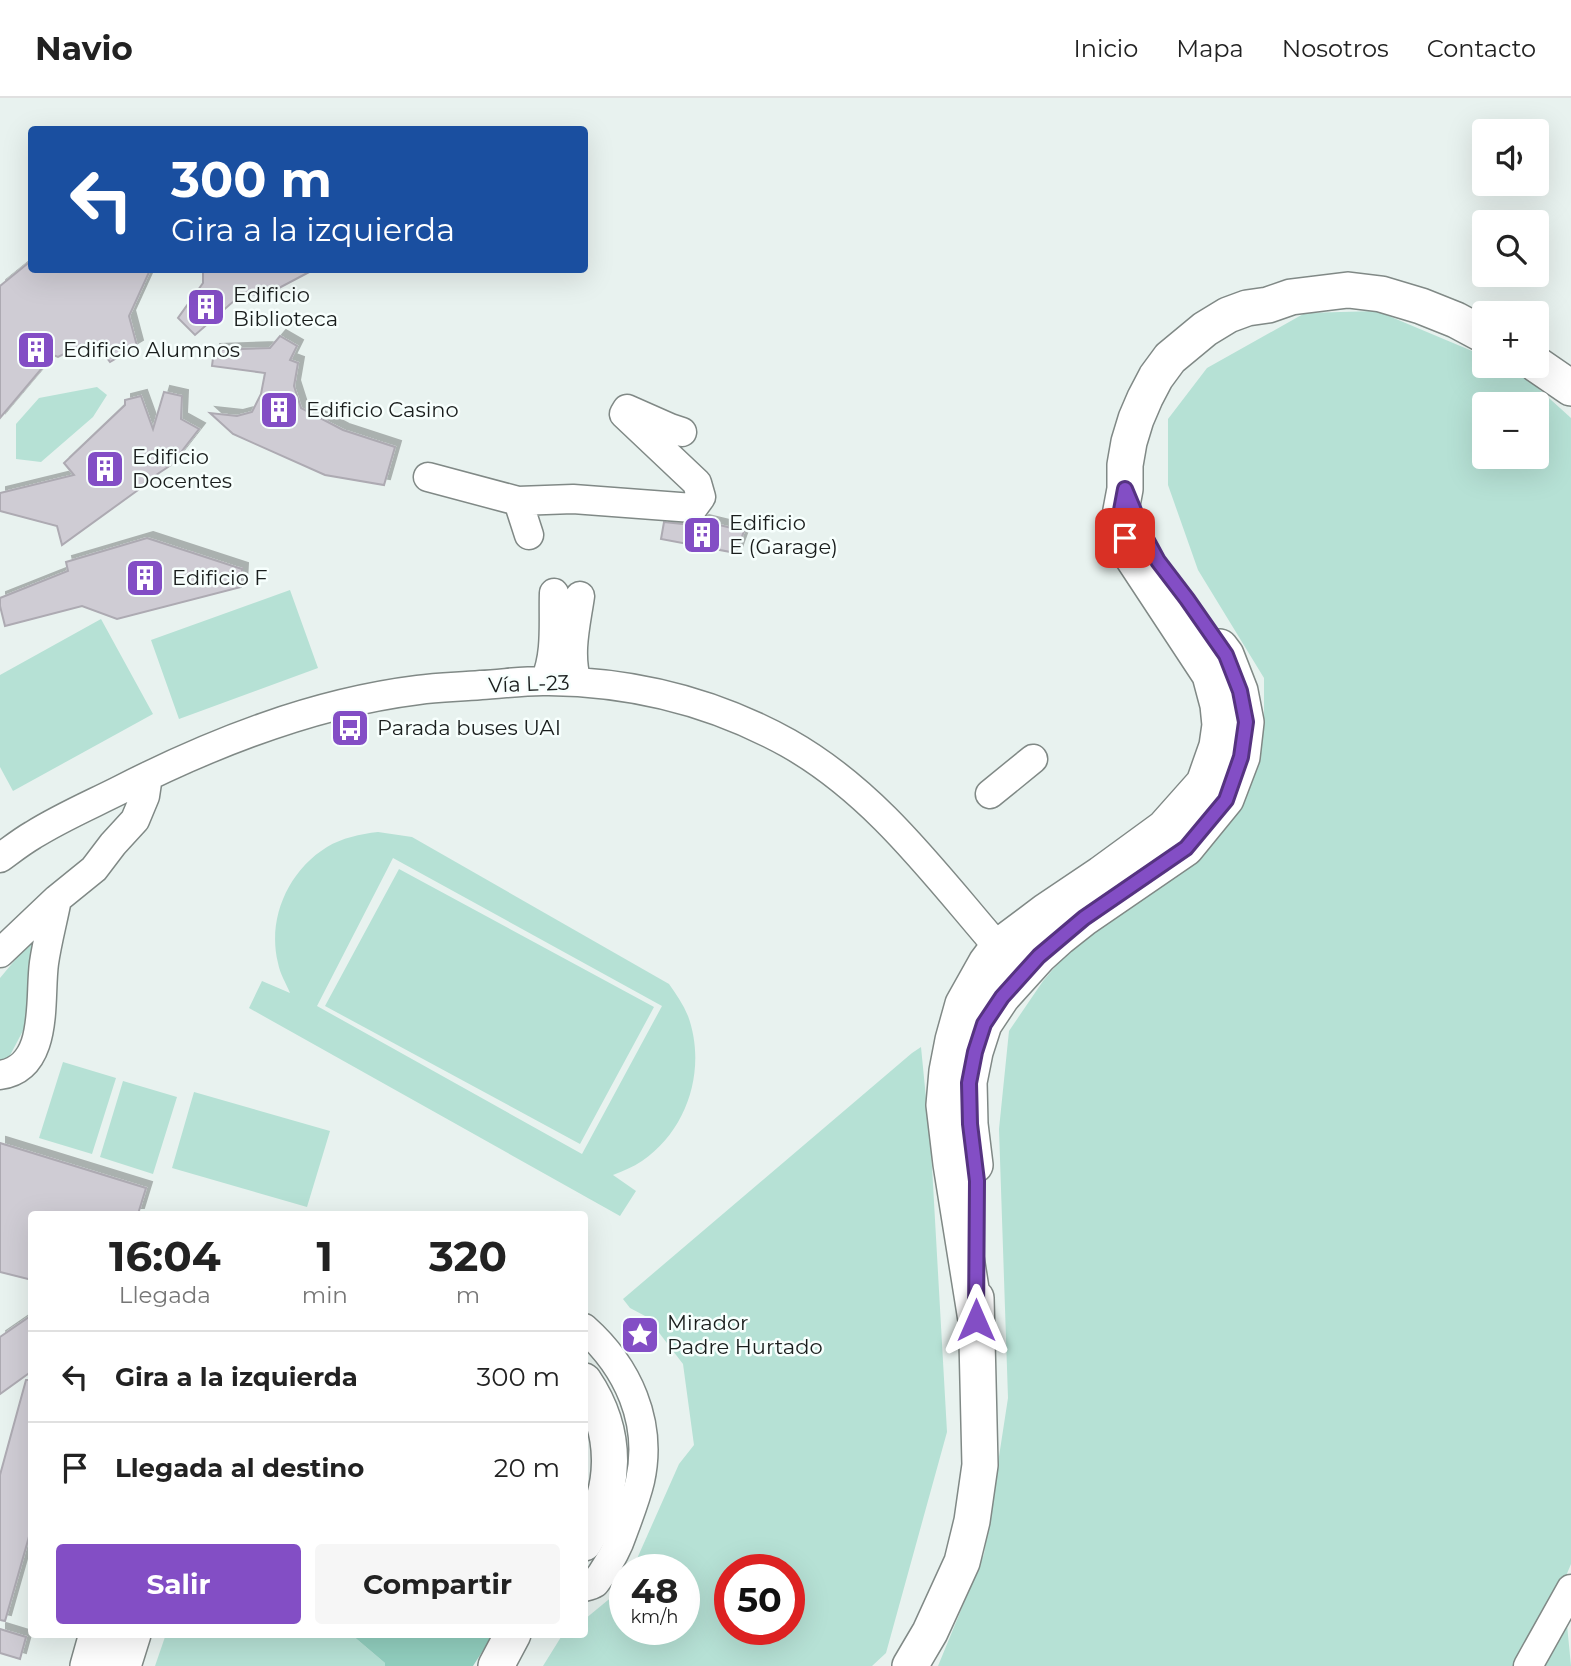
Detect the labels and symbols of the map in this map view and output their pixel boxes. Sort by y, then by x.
place label: Edificio Biblioteca [233,282,338,331]
building icon: Edificio Biblioteca [185,286,227,328]
building icon: Edificio Alumnos [15,329,57,371]
place label: Edificio Alumnos [63,337,240,362]
building icon: Edificio Casino [258,389,300,431]
place label: Edificio Casino [306,397,459,422]
place label: Edificio Docentes [132,444,232,493]
building icon: Edificio Docentes [84,448,126,490]
pin [1095,508,1155,568]
place label: Edificio E (Garage) [729,510,838,559]
building icon: Edificio E (Garage) [681,514,723,556]
building icon: Edificio F [124,557,166,599]
place label: Edificio F [172,565,268,590]
street label: Vía L-23 [488,670,570,697]
bus stop icon: Parada buses UAI [329,707,371,749]
place label: Parada buses UAI [377,715,561,740]
position arrow [939,1283,1013,1357]
place label: Mirador Padre Hurtado [667,1310,823,1359]
place icon: Mirador Padre Hurtado [619,1314,661,1356]
speed limit sign: 50 [714,1554,805,1645]

